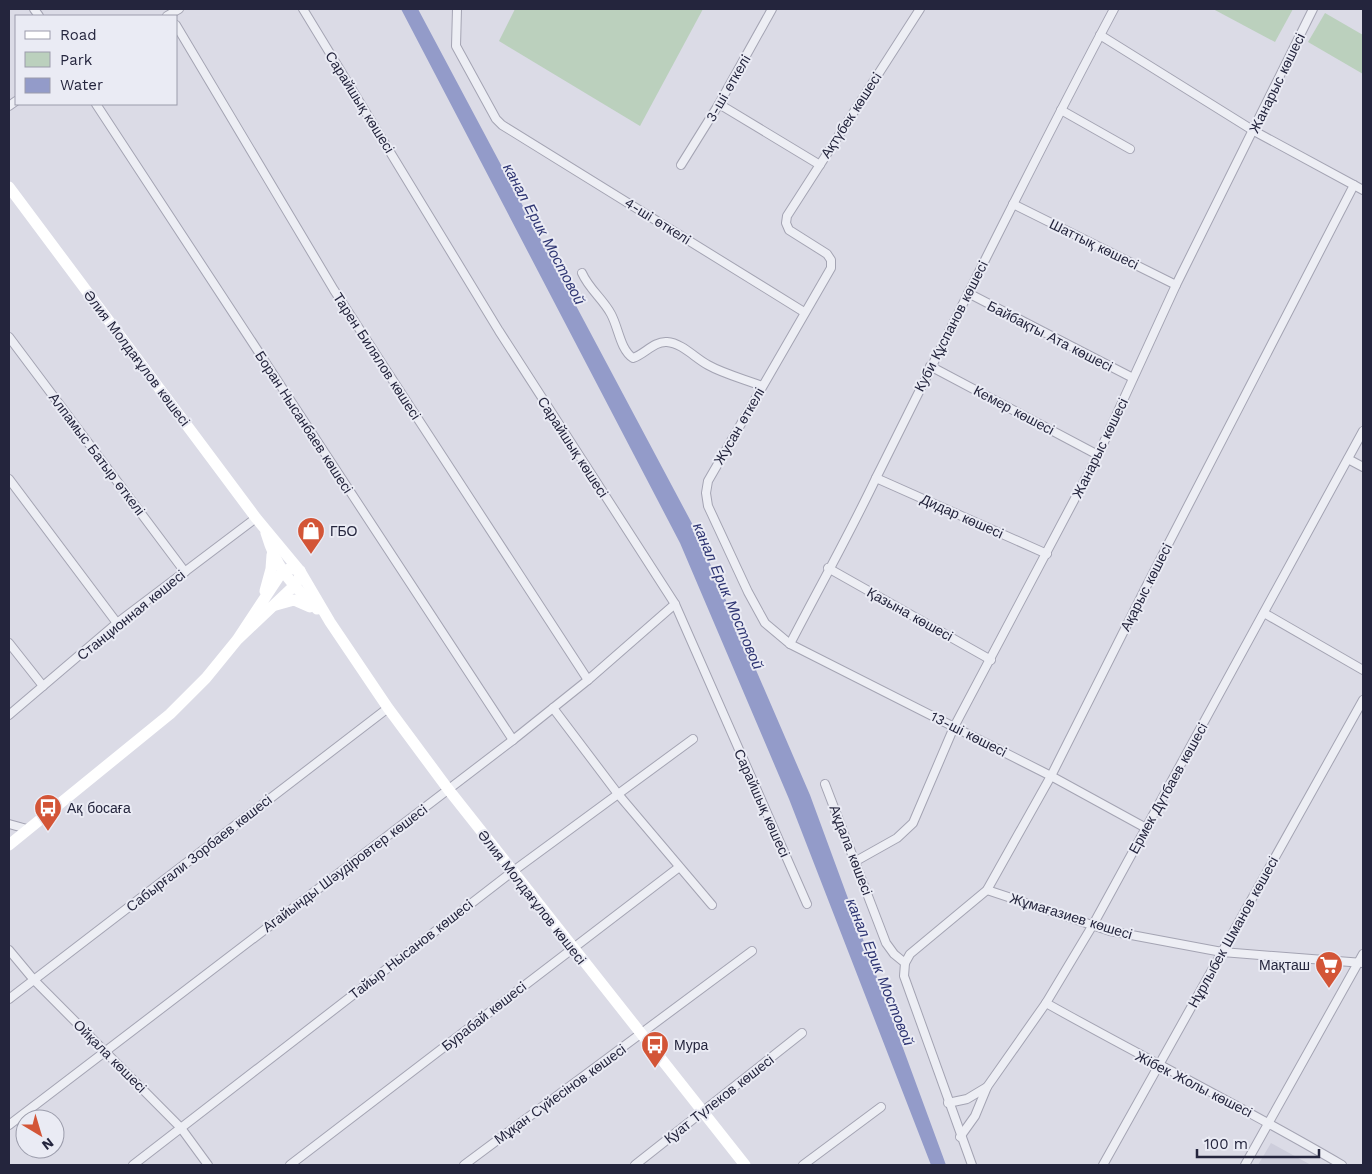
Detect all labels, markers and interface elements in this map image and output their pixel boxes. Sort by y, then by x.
legend [15,15,178,105]
text: Road [60,26,97,44]
street label: Жанарыс көшесі [1246,30,1308,136]
street label: Сарайшық көшесі [322,48,398,156]
text: Park [60,51,93,69]
street label: 3-шi өткелi [702,52,754,124]
street label: Ақтүбек көшесi [817,69,885,161]
text: Water [60,76,103,94]
water label: канал Ерик Мостовой [499,160,589,308]
street label: 4-шi өткелi [622,194,694,248]
street label: Шаттық көшесі [1047,216,1141,272]
street label: Куби Құспанов көшесi [911,258,991,394]
street label: Әлия Молдағұлов көшесі [81,287,193,429]
street label: Тарен Билялов көшесі [330,290,424,422]
street label: Байбақты Ата көшесі [985,297,1115,375]
street label: Боран Нысанбаев көшесі [252,348,356,496]
street label: Кемер көшесі [971,382,1057,438]
street label: Жусан өткелі [711,385,767,467]
street label: Алпамыс Батыр өткелі [46,390,148,518]
street label: Сарайшық көшесі [535,394,611,500]
street label: Жанарыс көшесі [1069,395,1131,501]
street label: Дидар көшесі [918,491,1006,541]
shop icon: ГБО [296,516,326,555]
water label: канал Ерик Мостовой [689,520,767,673]
place label: ГБО [330,523,358,539]
street label: Ақарыс көшесi [1117,540,1175,634]
street label: Станционная көшесі [74,567,188,663]
street label: Қазына көшесі [864,584,956,644]
street label: 13-ші көшесi [928,708,1010,760]
street label: Ермек Дүтбаев көшесi [1125,720,1211,856]
street label: Сарайшық көшесі [731,746,793,860]
street label: Сабырғали Зорбаев көшесі [123,791,275,915]
bus stop icon: Ақ босаға [33,793,63,832]
place label: Ақ босаға [67,800,131,816]
street label: Агайынды Шәудіровтер көшесi [260,801,430,935]
street label: Ақдала көшесі [826,803,876,897]
street label: Әлия Молдағұлов көшесі [475,827,589,967]
street label: Нұрлыбек Шманов көшесі [1185,854,1281,1010]
street label: Жұмағазиев көшесі [1008,890,1134,942]
street label: Тайыр Нысанов көшесi [346,896,476,1002]
water label: канал Ерик Мостовой [842,896,918,1049]
supermarket icon: Мақташ [1314,950,1344,989]
place label: Мақташ [1259,957,1310,973]
street label: Бурабай көшесi [438,978,530,1054]
street label: Ойқала көшесі [70,1016,150,1096]
bus stop icon: Мура [640,1030,670,1069]
place label: Мура [674,1037,708,1053]
street label: Мұқан Сүйесінов көшесі [491,1041,629,1147]
street label: Жібек Жолы көшесі [1133,1048,1255,1120]
street label: Қуат Түлеков көшесі [661,1051,777,1147]
north arrow [15,1109,65,1159]
scale bar [1197,1126,1320,1158]
text: N [39,1135,57,1154]
text: 100 m [1204,1135,1248,1153]

